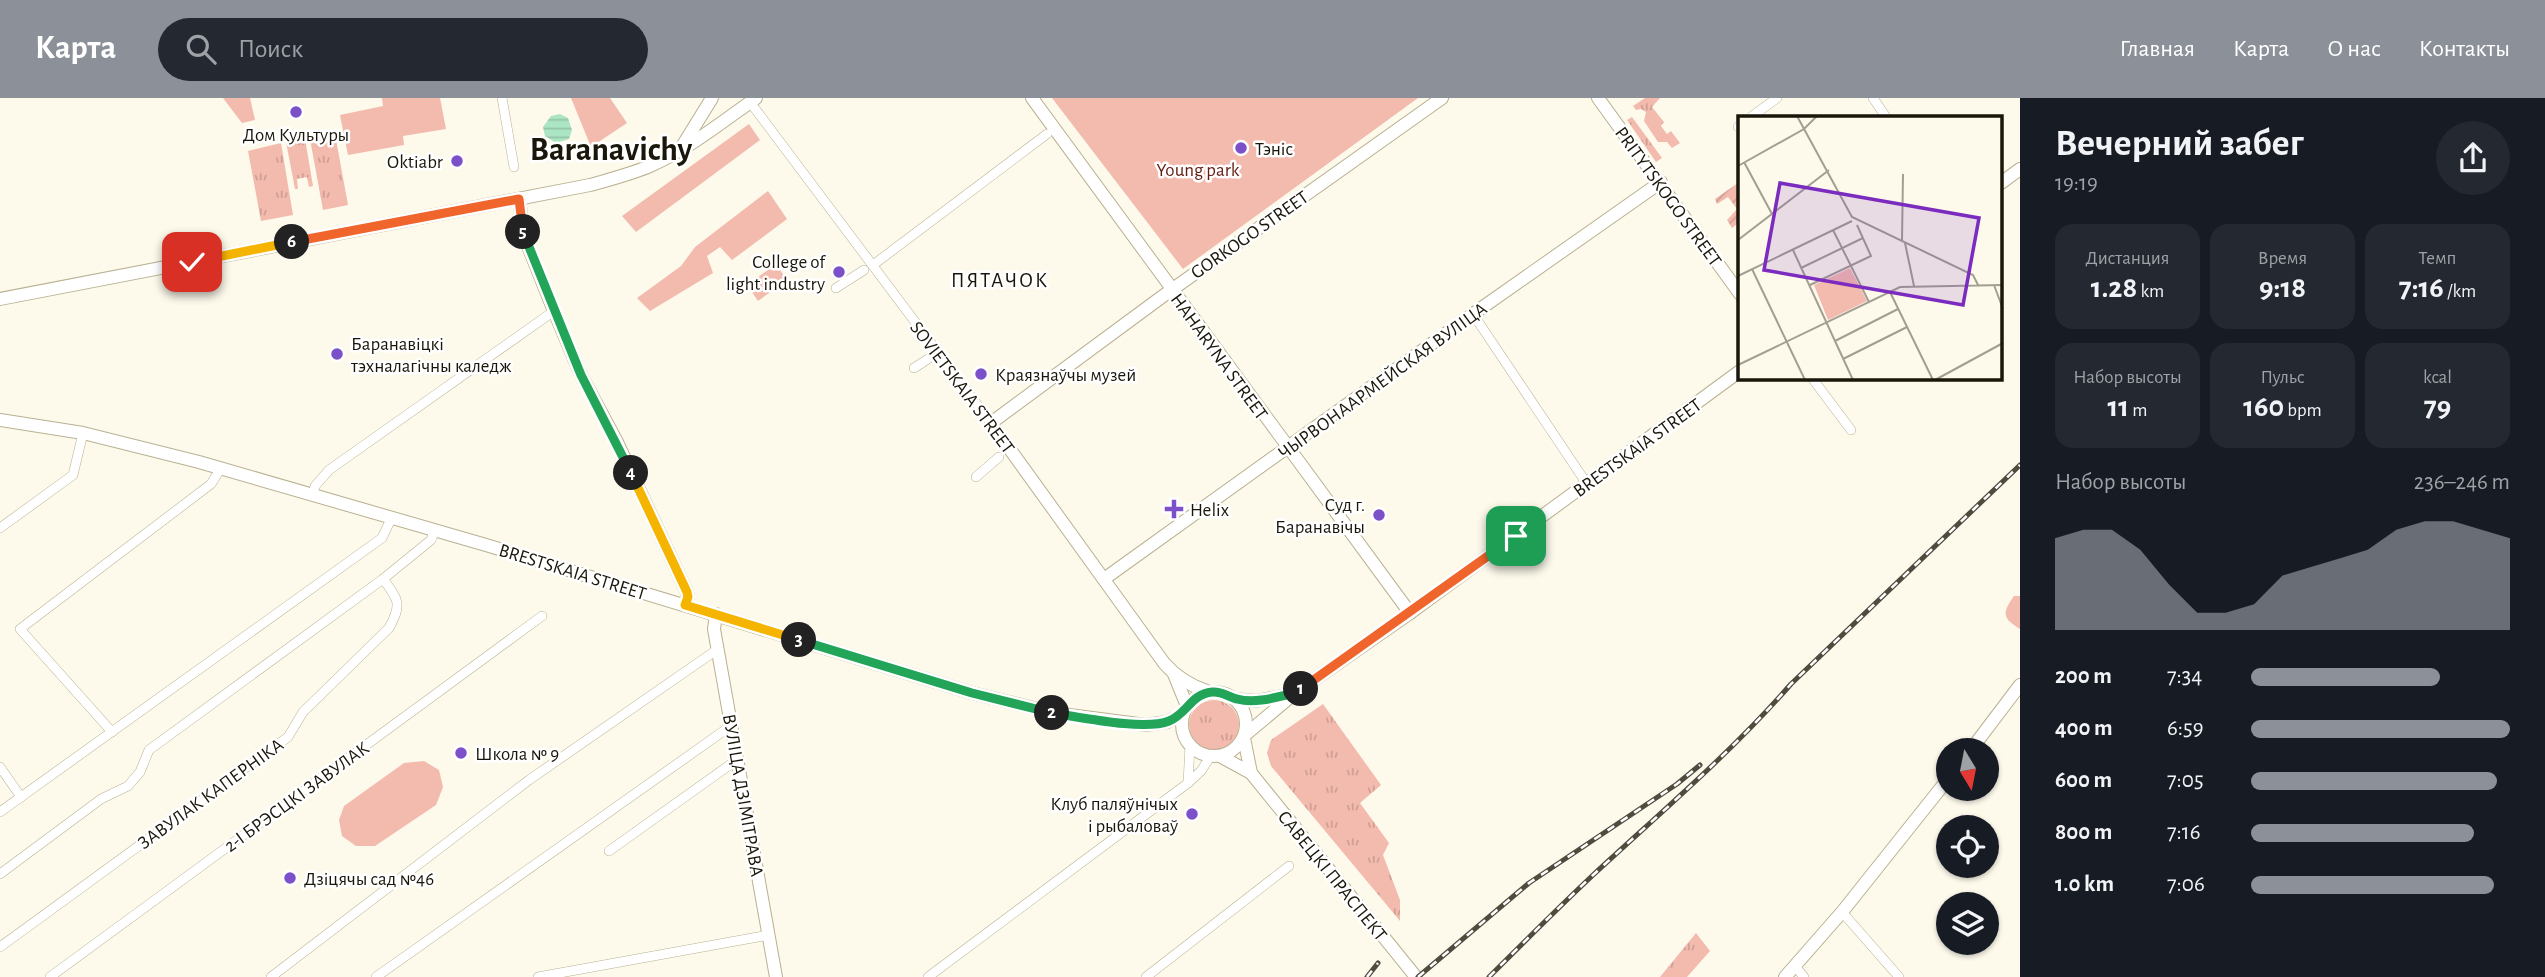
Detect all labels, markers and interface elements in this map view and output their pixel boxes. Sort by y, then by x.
search box [158,18,648,81]
icon: search [182,30,220,68]
text: Карта [35,32,116,65]
text: Поиск [238,36,303,62]
text: Главная [2120,37,2195,61]
text: Карта [2233,37,2289,61]
text: О нас [2327,37,2381,61]
text: Контакты [2419,37,2510,61]
marker: Дом Культуры [288,104,304,120]
inset map [1738,116,2002,380]
button: share [2436,121,2510,195]
street label: PRITYTSKOGO STREET [1611,124,1725,270]
text: Вечерний забег [2055,125,2304,163]
place label: Дом Культуры [243,126,349,145]
district label: Baranavichy [530,134,692,167]
marker: Тэніс [1233,140,1249,156]
place label: Тэніс [1255,140,1293,159]
place label: Oktiabr [387,153,443,172]
marker: Oktiabr [449,153,465,169]
park label: Young park [1157,161,1240,180]
text: 19:19 [2055,172,2098,195]
street label: GORKOGO STREET [1188,188,1312,283]
pin: 5 [505,214,540,250]
text: 5 [518,222,527,241]
pin: 6 [274,225,310,260]
pin [162,232,222,292]
text: 6 [287,232,296,251]
icon: check [173,243,211,281]
text: Дистанция [2086,249,2170,268]
text: Время [2258,249,2307,268]
text: Темп [2419,249,2456,268]
place label: College of light industry [726,253,826,294]
marker: College of light industry [831,264,847,280]
district label: ПЯТАЧОК [951,270,1049,291]
text: 1.28 [2091,273,2137,303]
text: 9:18 [2259,273,2306,303]
text: 7:16 [2399,273,2444,303]
text: km [2137,282,2164,301]
text: /km [2444,282,2476,301]
street label: HAHARYNA STREET [1167,290,1271,424]
street label: ЧЫРВОНААРМЕЙСКАЯ ВУЛІЦА [1275,299,1491,463]
street label: SOVIETSKAIA STREET [906,318,1018,458]
place label: Баранавіцкі тэхналагічны каледж [350,335,512,376]
marker: Баранавіцкі тэхналагічны каледж [329,346,345,362]
marker: Краязнаўчы музей [973,366,989,382]
place label: Краязнаўчы музей [995,366,1136,385]
text: Набор высоты [2073,368,2182,387]
text: Пульс [2260,368,2305,387]
text: kcal [2423,368,2452,387]
text: 11 [2108,392,2129,422]
text: 160 [2243,392,2284,422]
text: 79 [2424,392,2451,422]
street label: BRESTSKAIA STREET [1570,395,1705,501]
text: m [2129,401,2147,420]
text: bpm [2284,401,2322,420]
pin: 4 [614,456,648,490]
text: 4 [626,463,635,482]
text: Набор высоты [2055,471,2187,494]
text: 236–246 m [2414,471,2510,494]
place label: Суд г. Баранавічы [1275,496,1365,537]
marker: Helix [1164,499,1184,519]
place label: Helix [1190,501,1229,520]
pin [1486,506,1546,566]
marker: Суд г. Баранавічы [1371,507,1387,523]
icon: arrive [1497,517,1535,555]
street label: BRESTSKAIA STREET [496,541,649,604]
pin: 3 [782,622,816,658]
text: 3 [794,630,803,649]
text: 200 m [2055,665,2112,688]
text: 7:34 [2167,665,2202,688]
pin: 1 [1284,672,1318,706]
text: 1 [1297,679,1304,698]
pin: 2 [1034,696,1070,730]
text: 2 [1047,703,1056,722]
street label: ВУЛІЦА ДЗІМІТРАВА [719,712,766,878]
text: 400 m [2055,717,2113,740]
text: 6:59 [2167,717,2204,740]
street label: ЗАВУЛАК КАПЕРНІКА [135,735,287,853]
north arrow [1936,738,1998,802]
map controls [1936,738,1999,955]
street label: 2-І БРЭСЦКІ ЗАВУЛАК [221,739,373,856]
marker: Школа № 9 [453,745,469,761]
place label: Школа № 9 [475,745,559,764]
text: 600 m [2055,769,2112,792]
text: 7:05 [2167,769,2204,792]
place label: Клуб паляўнічых і рыбаловаў [1050,795,1178,836]
marker: Клуб паляўнічых і рыбаловаў [1184,806,1200,822]
street label: САВЕЦКІ ПРАСПЕКТ [1274,807,1390,945]
button: locate [1936,815,1999,878]
text: 800 m [2055,821,2112,844]
text: 7:16 [2167,821,2201,844]
marker: Дзіцячы сад №46 [282,870,298,886]
place label: Дзіцячы сад №46 [304,870,434,889]
text: 1.0 km [2055,873,2114,896]
text: 7:06 [2167,873,2205,896]
button: layers [1936,892,1999,955]

